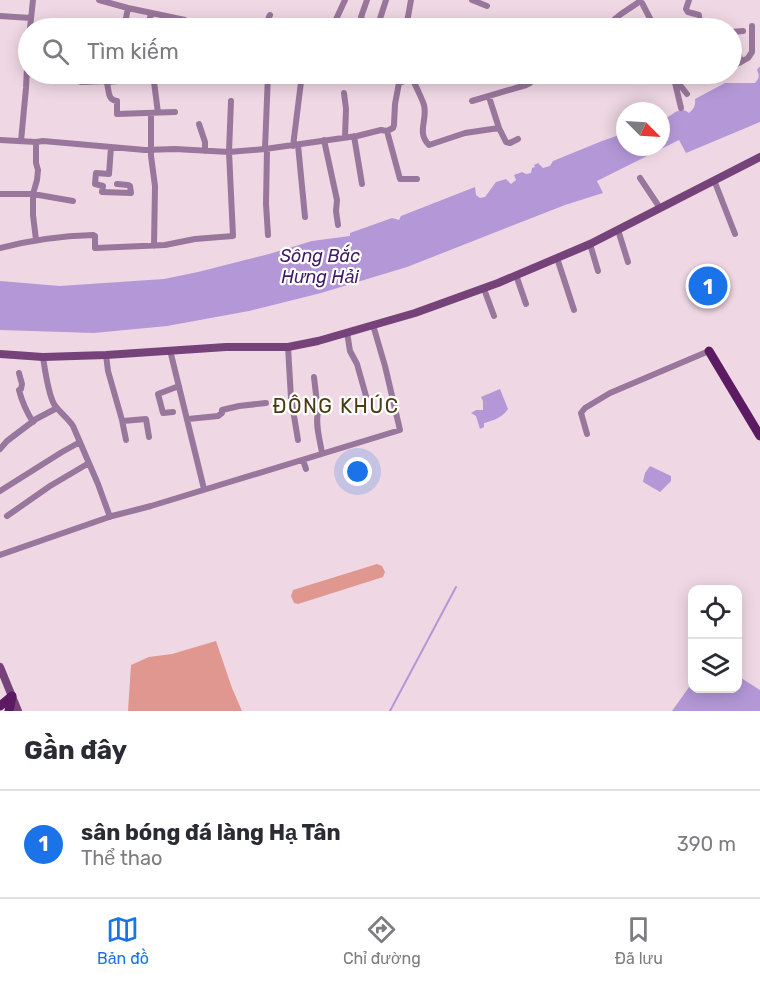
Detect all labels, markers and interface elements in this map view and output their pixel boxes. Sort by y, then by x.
search box [18,18,742,84]
icon: search [39,35,72,68]
text: Tìm kiếm [87,38,179,65]
north arrow [616,102,670,156]
water label: Sông Bắc Hưng Hải [280,244,360,288]
pin: 1 [688,264,728,308]
district label: ĐÔNG KHÚC [272,394,400,418]
your location [343,457,372,486]
map controls [688,585,742,693]
button: locate [688,585,742,639]
button: layers [688,639,742,693]
text: Gần đây [24,735,127,766]
text: sân bóng đá làng Hạ Tân [81,819,341,846]
text: 1 [39,832,48,856]
text: 390 m [677,832,736,856]
text: Thể thao [81,846,162,870]
tab: Bản đồ [97,913,149,968]
tab: Chỉ đường [343,913,421,968]
tab: Đã lưu [615,913,663,968]

